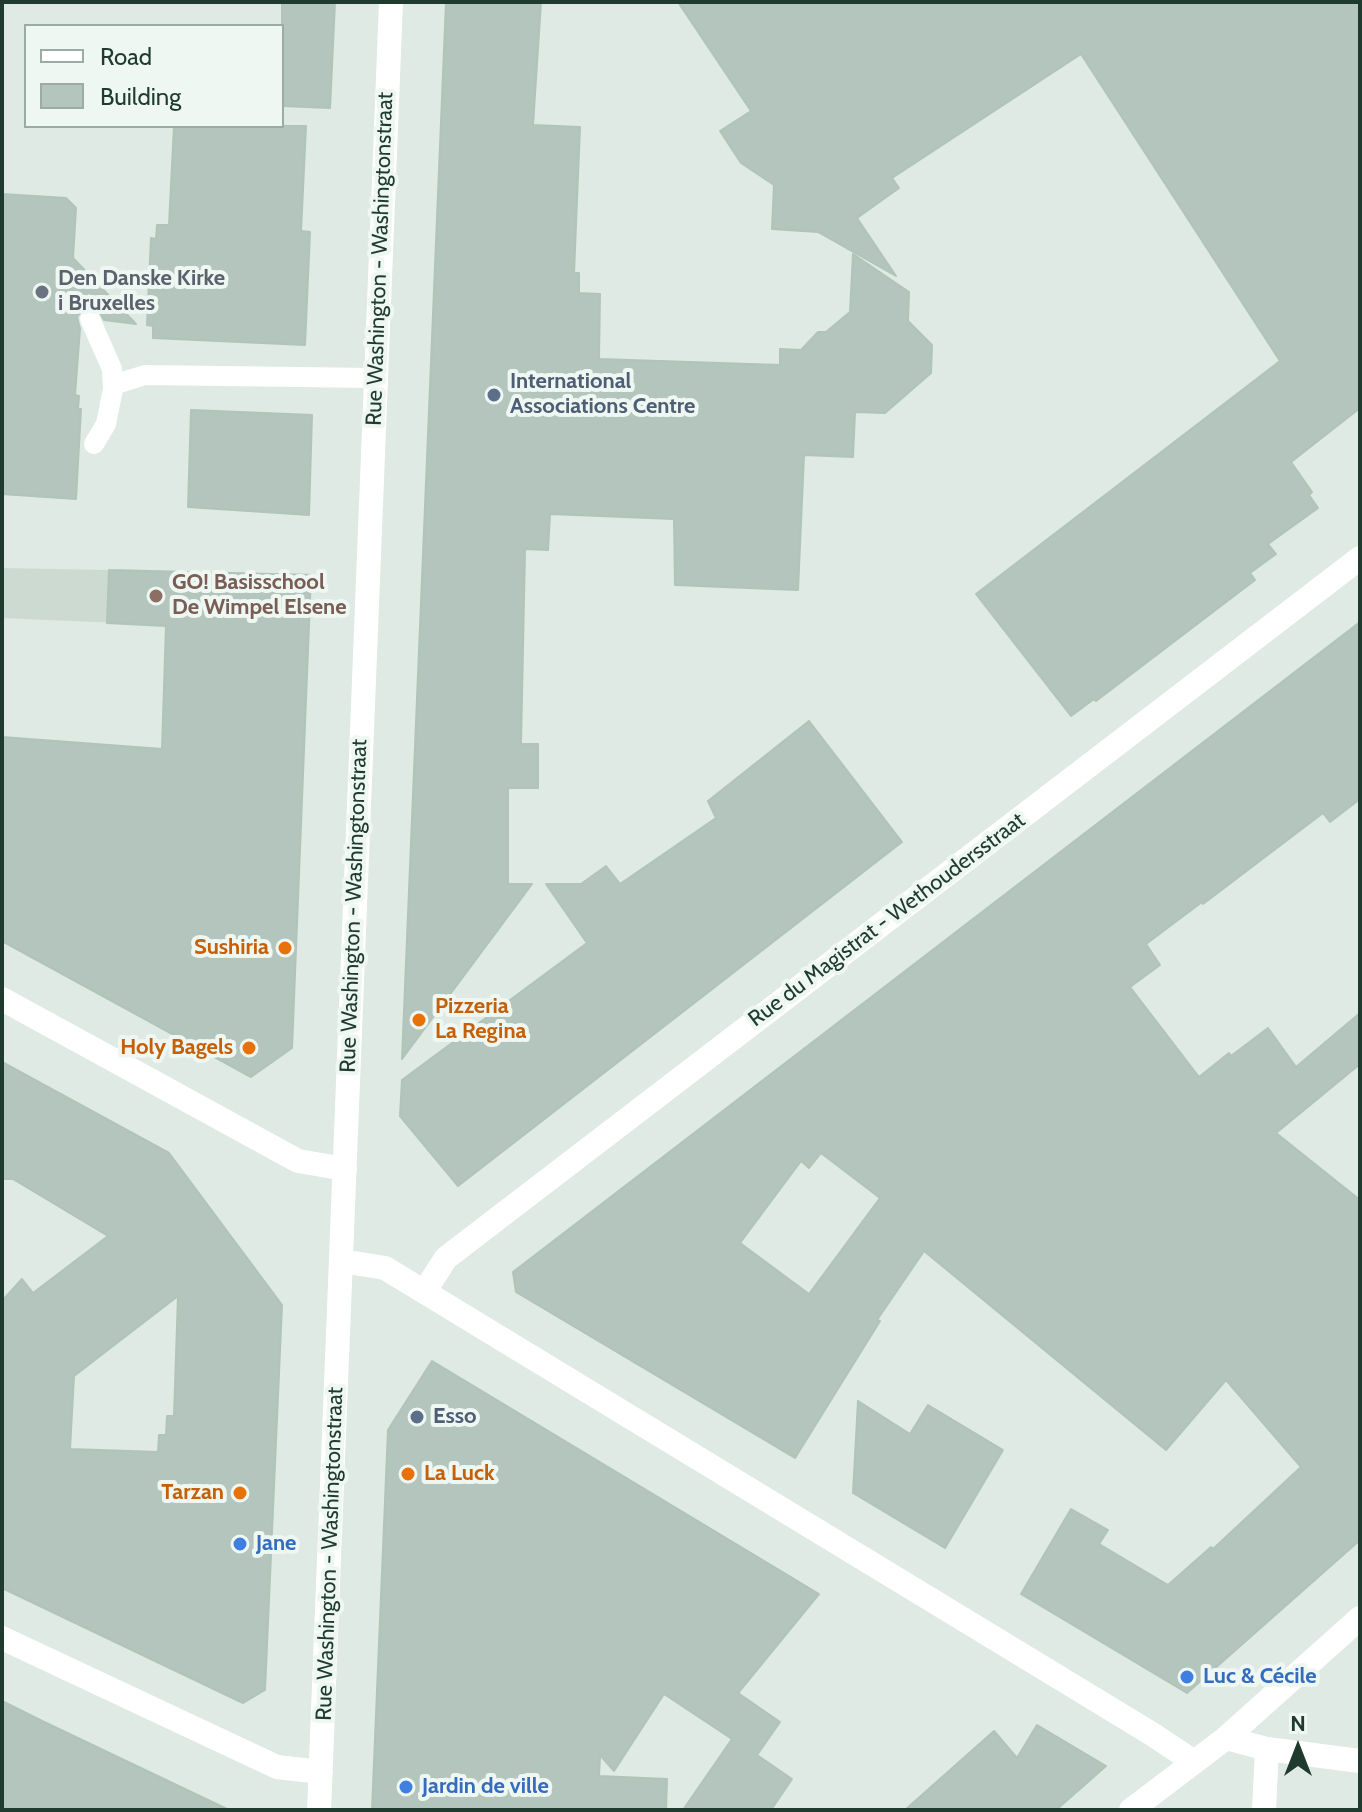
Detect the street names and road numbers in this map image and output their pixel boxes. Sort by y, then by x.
street label: Rue Washington - Washingtonstraat [361,92,399,426]
street label: Rue Washington - Washingtonstraat [335,739,373,1073]
street label: Rue du Magistrat - Wethoudersstraat [744,807,1030,1033]
street label: Rue Washington - Washingtonstraat [311,1387,349,1721]

